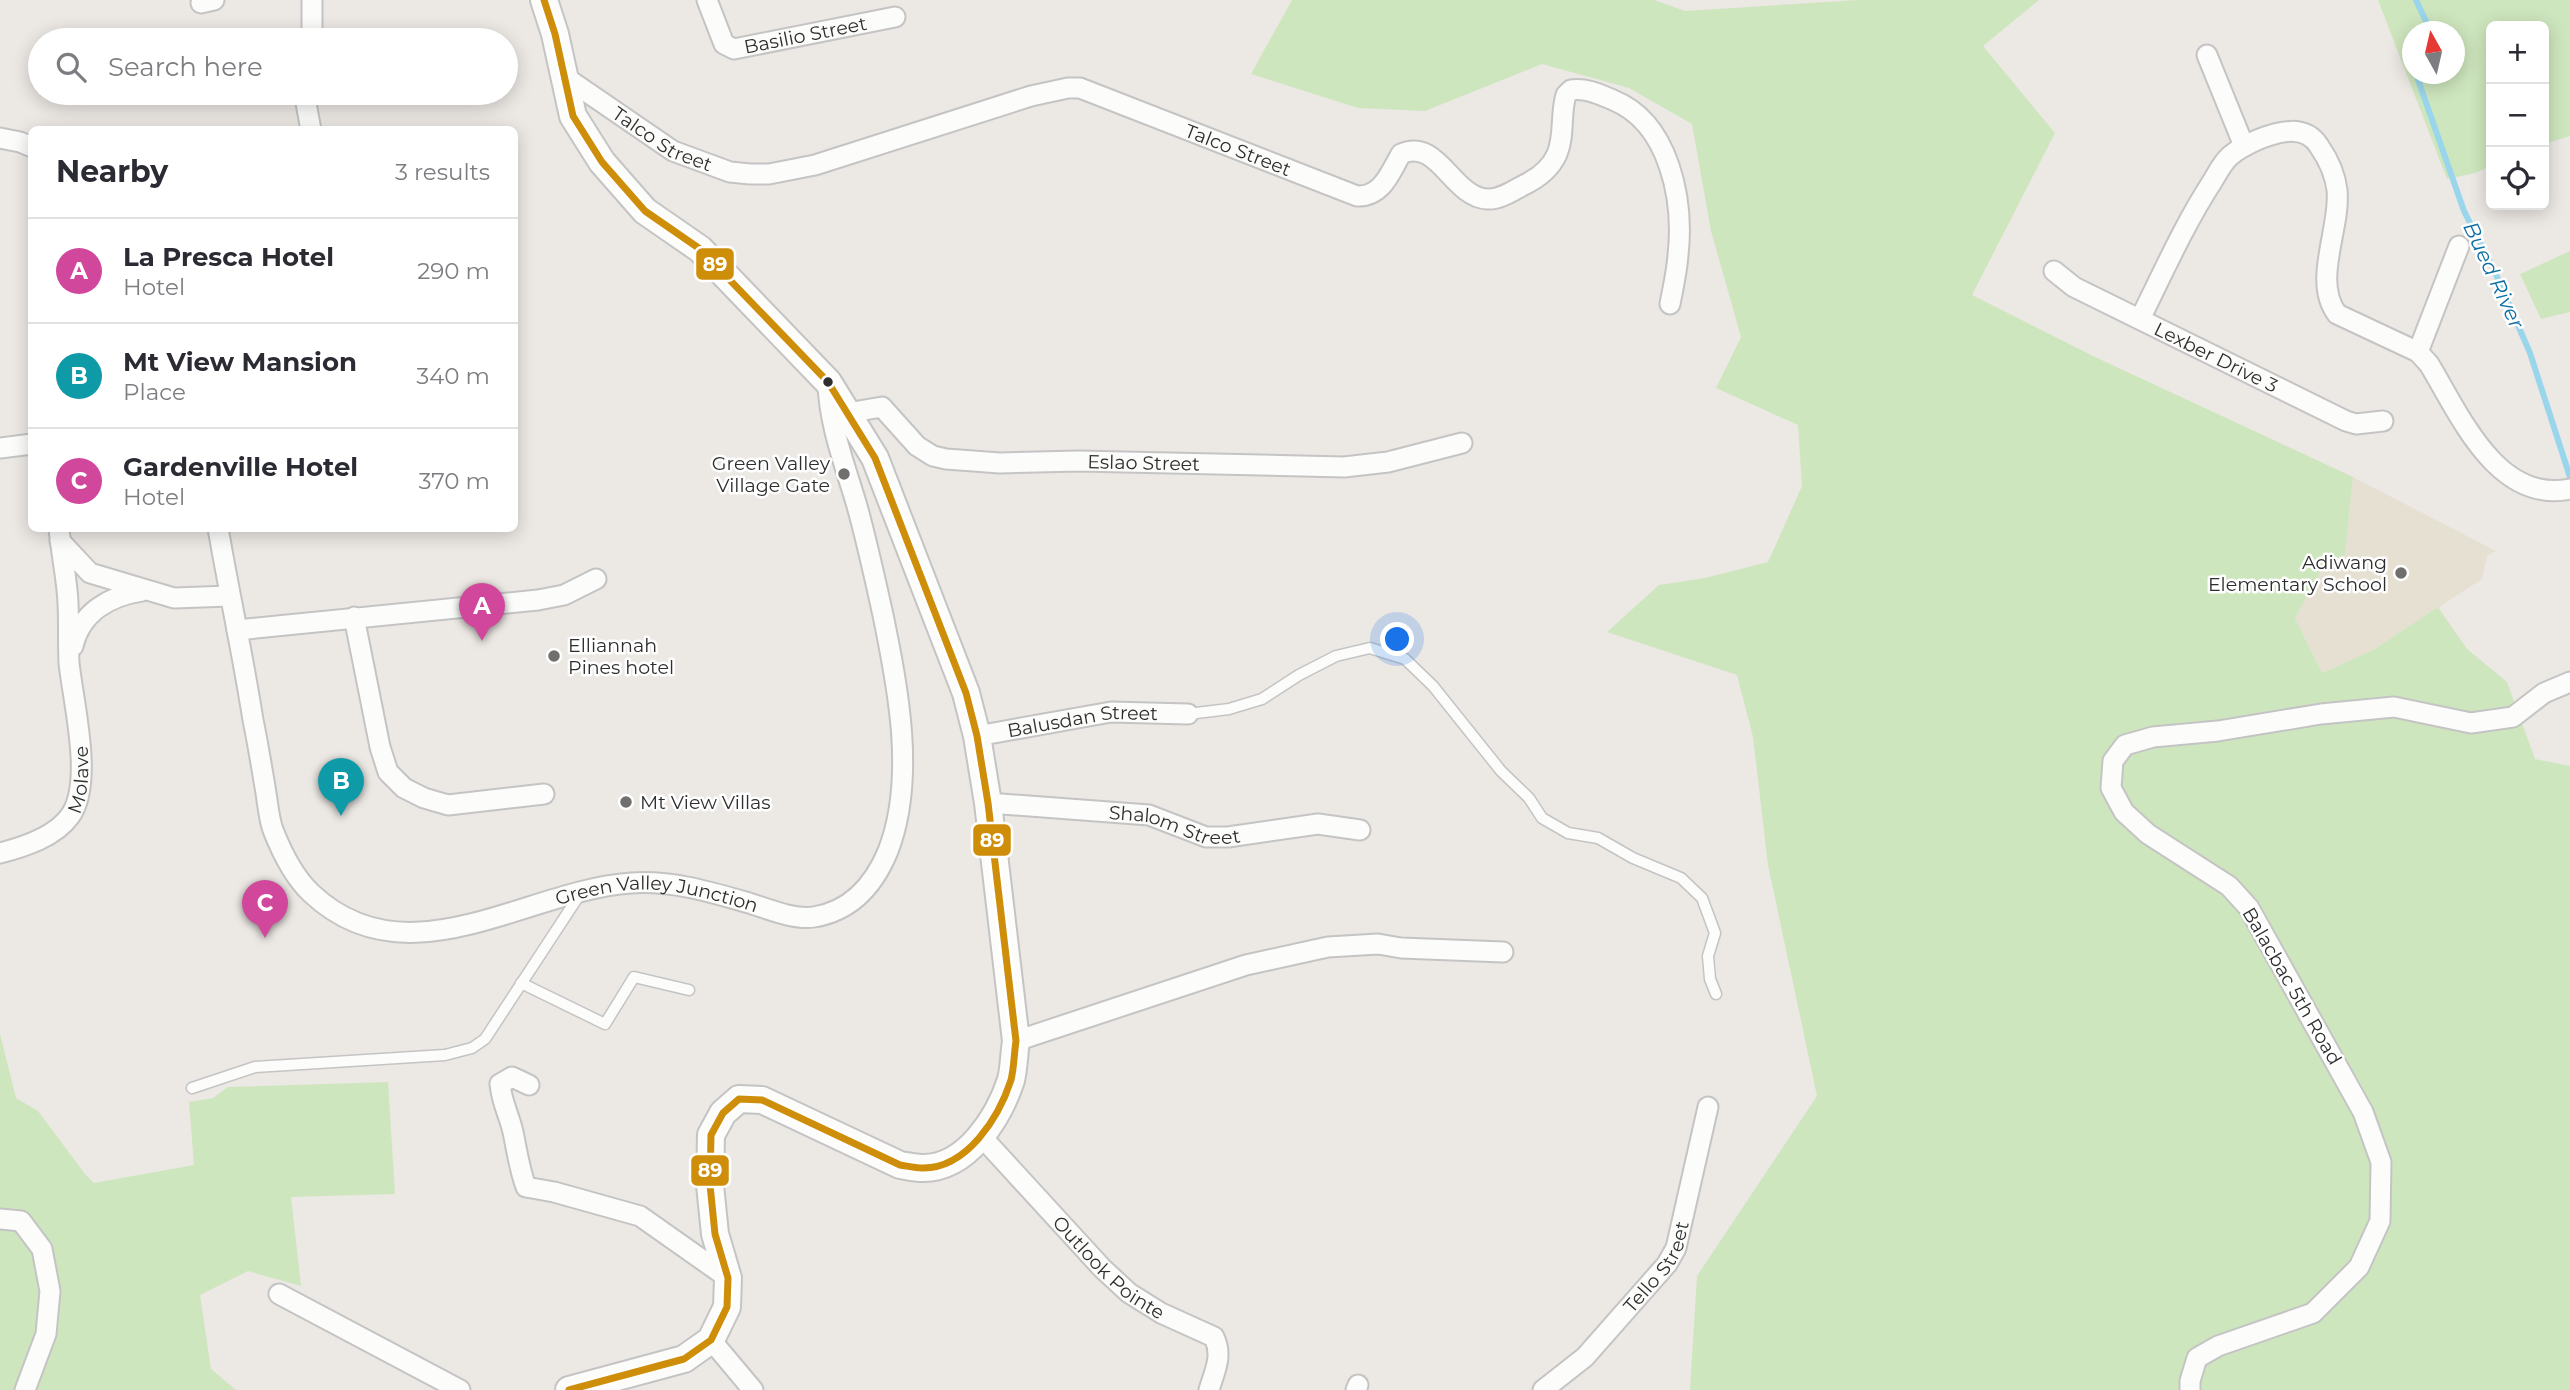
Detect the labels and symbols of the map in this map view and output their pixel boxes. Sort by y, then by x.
street label: Basilio Street [742,11,869,58]
north arrow [2402,21,2465,84]
street label: Talco Street [608,102,716,176]
street label: Talco Street [1182,119,1295,181]
water label: Bued River [2458,217,2530,333]
line badge: 89 [695,247,735,281]
text: 89 [703,253,727,276]
street label: Lexber Drive 3 [2150,317,2282,397]
unlabelled marker [821,375,835,389]
street label: Eslao Street [1087,450,1201,475]
place label: Green Valley Village Gate [712,452,831,497]
marker: Green Valley Village Gate [836,466,852,482]
place label: Adiwang Elementary School [2208,551,2387,596]
marker: Adiwang Elementary School [2393,565,2409,581]
pin: A [459,583,505,641]
your location [1380,622,1414,656]
place label: Elliannah Pines hotel [568,634,674,679]
marker: Elliannah Pines hotel [546,648,562,664]
street label: Balusdan Street [1005,700,1159,742]
street label: Molave [62,745,93,817]
pin: B [318,758,364,816]
place label: Mt View Villas [640,791,771,814]
marker: Mt View Villas [618,794,634,810]
street label: Shalom Street [1108,801,1242,849]
line badge: 89 [972,823,1012,857]
text: 89 [980,829,1004,852]
street label: Green Valley Junction [552,871,761,917]
pin: C [242,880,288,938]
street label: Balacbac 5th Road [2238,903,2346,1069]
line badge: 89 [690,1154,730,1187]
text: 89 [698,1159,722,1182]
street label: Outlook Pointe [1048,1211,1169,1324]
street label: Tello Street [1618,1219,1693,1317]

